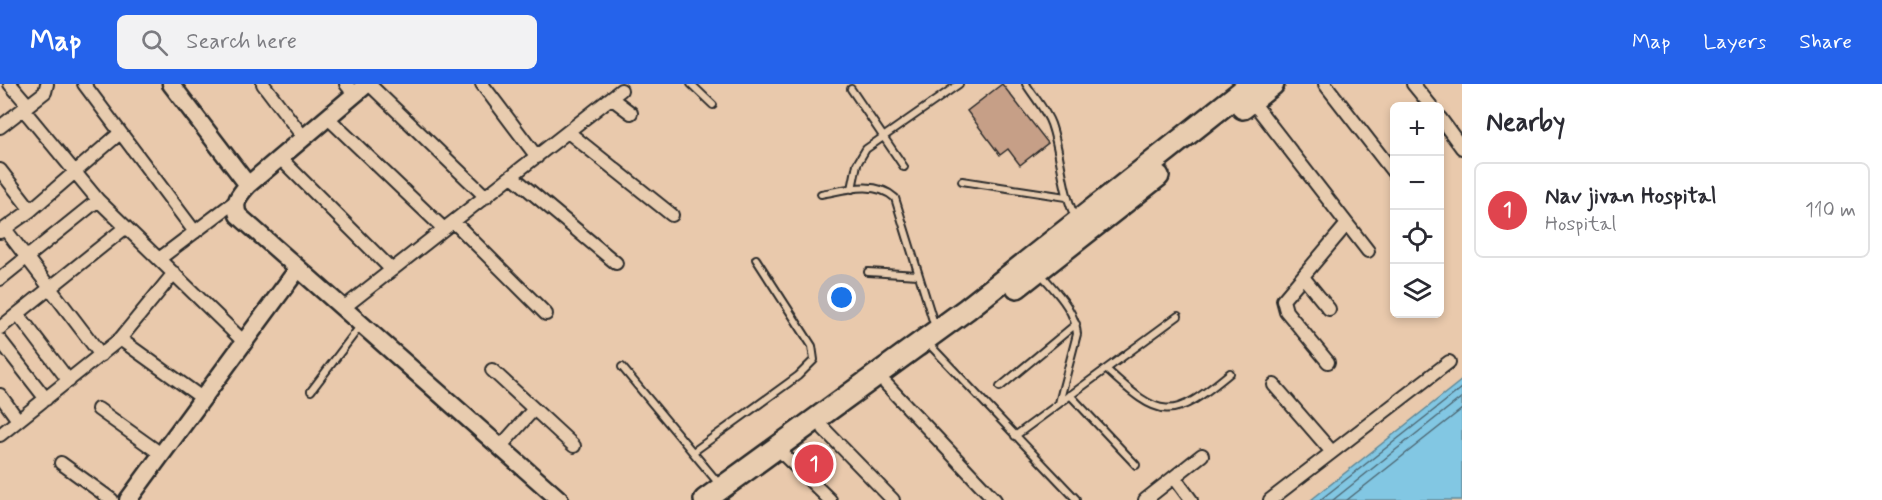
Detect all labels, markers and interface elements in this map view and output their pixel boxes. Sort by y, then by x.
search box [117,15,537,69]
text: Map [30,24,81,61]
icon: search [138,26,171,59]
text: Search here [186,28,297,56]
text: Map [1632,28,1670,56]
text: Layers [1703,28,1766,56]
text: Share [1799,28,1852,56]
map controls [1390,102,1444,318]
button: + [1390,102,1444,156]
text: Nearby [1486,106,1565,140]
button: − [1390,156,1444,210]
text: Nav jivan Hospital [1545,183,1716,211]
text: 1 [1503,197,1512,224]
text: 110 m [1805,197,1856,224]
button: locate [1390,210,1444,264]
text: Hospital [1545,211,1616,238]
button: layers [1390,264,1444,318]
your location [827,283,856,312]
pin: 1 [794,442,834,487]

